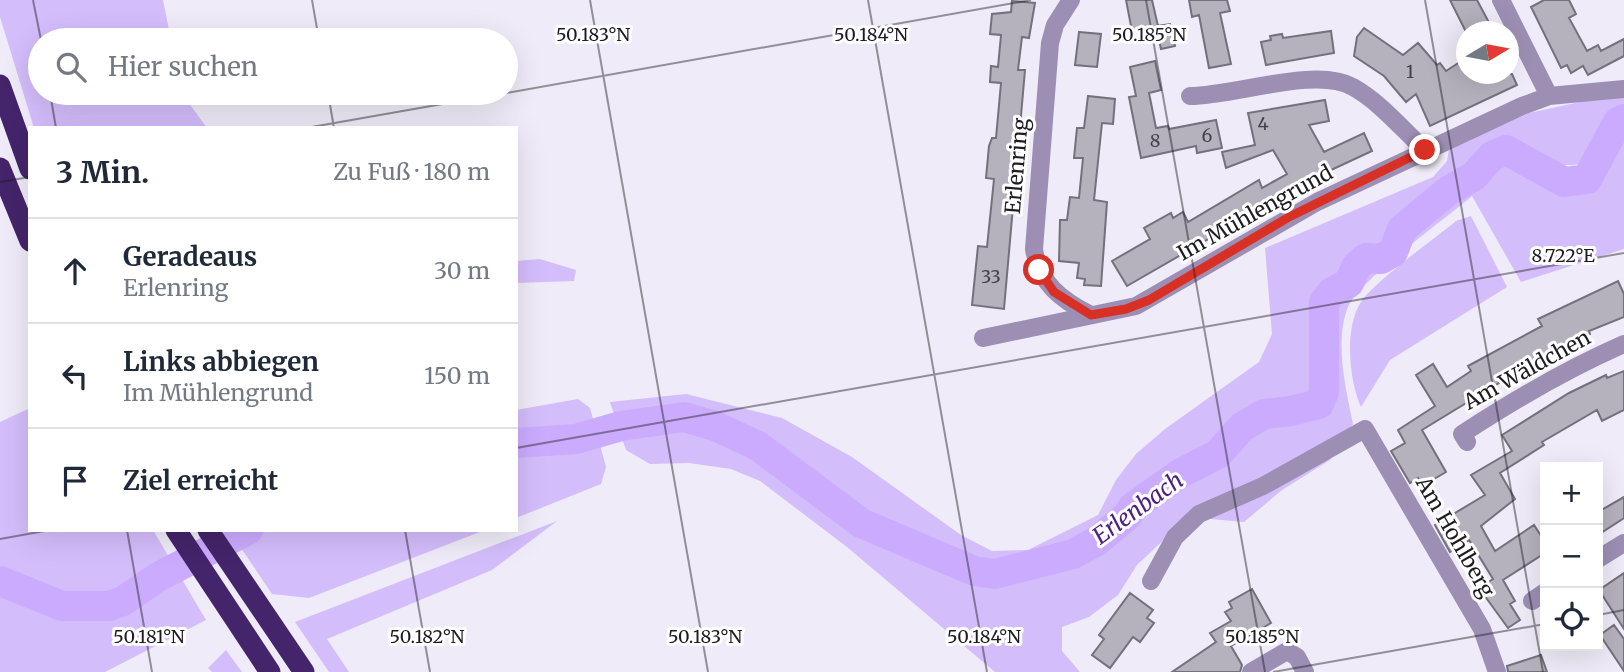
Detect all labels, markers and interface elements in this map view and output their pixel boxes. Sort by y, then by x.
north arrow [1456,21,1519,84]
text: 50.183°N [556,23,630,46]
text: 50.184°N [834,23,908,46]
text: 50.185°N [1112,23,1186,46]
search box [28,28,518,105]
icon: search [52,48,90,86]
text: Hier suchen [108,50,258,83]
house number: 1 [1406,60,1414,83]
house number: 4 [1257,112,1269,135]
street label: Erlenring [999,117,1034,215]
house number: 6 [1202,124,1213,147]
house number: 8 [1150,129,1160,152]
route end [1409,134,1440,165]
text: 3 Min. [56,153,149,191]
text: Zu Fuß · 180 m [333,157,490,186]
street label: Im Mühlengrund [1172,159,1338,266]
text: Geradeaus [123,240,257,273]
text: 8.722°E [1531,244,1595,267]
icon: ahead [56,252,94,290]
route start [1023,254,1054,285]
text: 30 m [434,256,490,285]
house number: 33 [981,265,1001,288]
text: Erlenring [123,273,228,302]
street label: Am Wäldchen [1458,324,1595,416]
text: Links abbiegen [123,345,319,378]
icon: left [56,357,94,395]
text: 150 m [424,361,490,390]
text: Im Mühlengrund [123,378,313,407]
icon: arrive [56,462,94,500]
map controls [1540,462,1603,651]
button: + [1540,462,1603,525]
text: Ziel erreicht [123,464,278,497]
water label: Erlenbach [1087,465,1189,550]
street label: Am Hohlberg [1409,471,1501,602]
button: − [1540,525,1603,588]
button: locate [1540,588,1603,651]
text: 50.181°N [113,625,185,648]
text: 50.182°N [390,625,465,648]
text: 50.183°N [668,625,742,648]
text: 50.184°N [947,625,1021,648]
text: 50.185°N [1225,625,1299,648]

